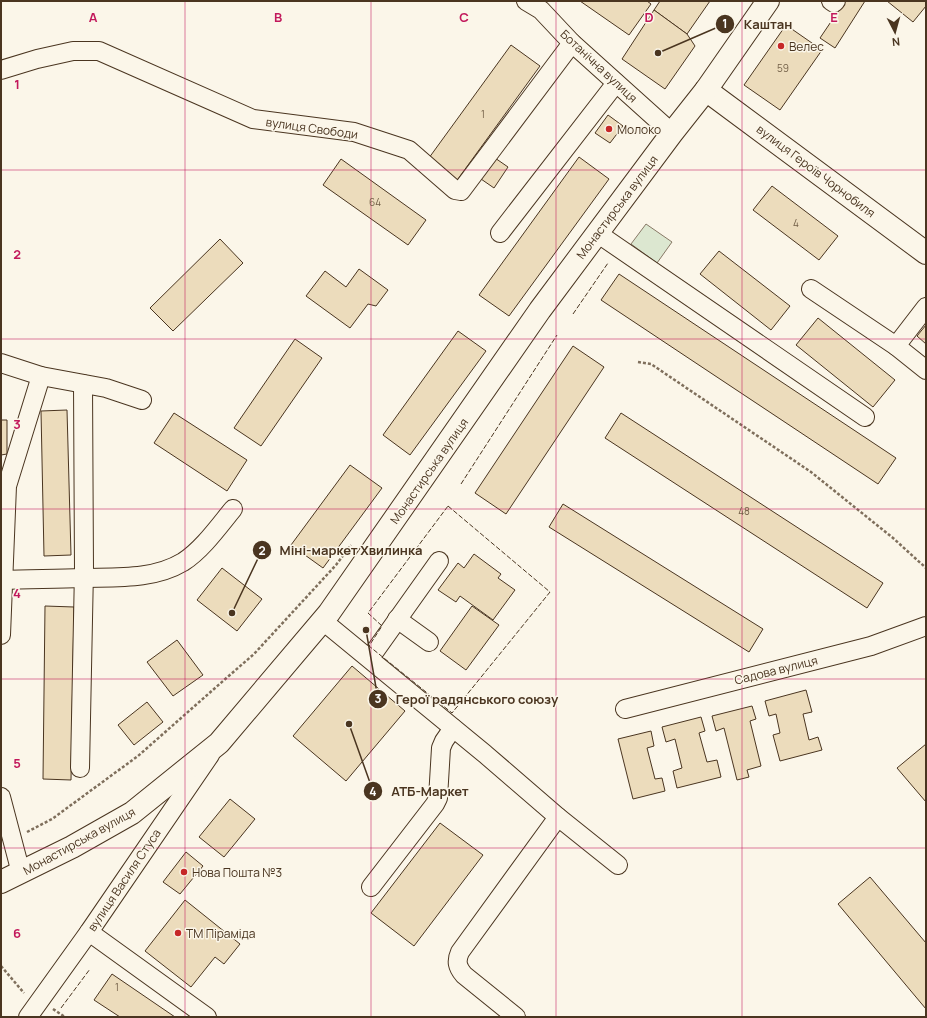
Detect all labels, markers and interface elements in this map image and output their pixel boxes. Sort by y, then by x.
text: A [89,8,98,26]
text: B [274,8,282,26]
text: C [459,8,469,26]
text: D [644,8,654,26]
text: E [830,8,838,26]
callout: Каштан [715,11,800,36]
north arrow [875,12,915,52]
text: 1 [722,15,728,32]
text: Каштан [744,15,792,33]
street label: Ботанічна вулиця [557,26,641,106]
text: N [891,35,901,50]
place label: Велес [789,38,824,55]
marker: Велес [776,41,786,51]
house number: 59 [777,61,789,75]
text: 1 [14,75,20,93]
house number: 1 [481,107,485,121]
street label: вулиця Свободи [265,113,359,143]
place label: Молоко [617,121,661,138]
street label: вулиця Героїв Чорнобиля [753,121,879,221]
marker: Молоко [604,124,614,134]
street label: Монастирська вулиця [572,152,662,262]
house number: 64 [369,195,381,209]
house number: 4 [793,216,799,230]
text: 2 [13,245,21,263]
text: 3 [13,415,21,433]
street label: Монастирська вулиця [386,415,472,527]
house number: 48 [738,504,750,518]
callout: Міні-маркет Хвилинка [252,538,431,563]
text: Міні-маркет Хвилинка [280,541,422,559]
text: 2 [258,542,266,559]
text: 4 [13,584,21,602]
street label: Садова вулиця [733,651,819,689]
callout: Герої радянського союзу [368,687,566,712]
text: 3 [375,690,382,707]
text: Герої радянського союзу [396,690,559,708]
text: 5 [13,754,21,772]
callout: АТБ-Маркет [363,779,477,804]
text: АТБ-Маркет [391,782,469,800]
text: 4 [369,783,377,800]
street label: Монастирська вулиця [20,803,138,879]
street label: вулиця Василя Стуса [83,825,165,935]
place label: Нова Пошта №3 [192,864,282,881]
marker: Нова Пошта №3 [179,867,189,877]
text: 6 [13,924,21,942]
place label: ТМ Піраміда [186,925,255,942]
marker: ТМ Піраміда [173,928,183,938]
house number: 1 [115,980,119,994]

